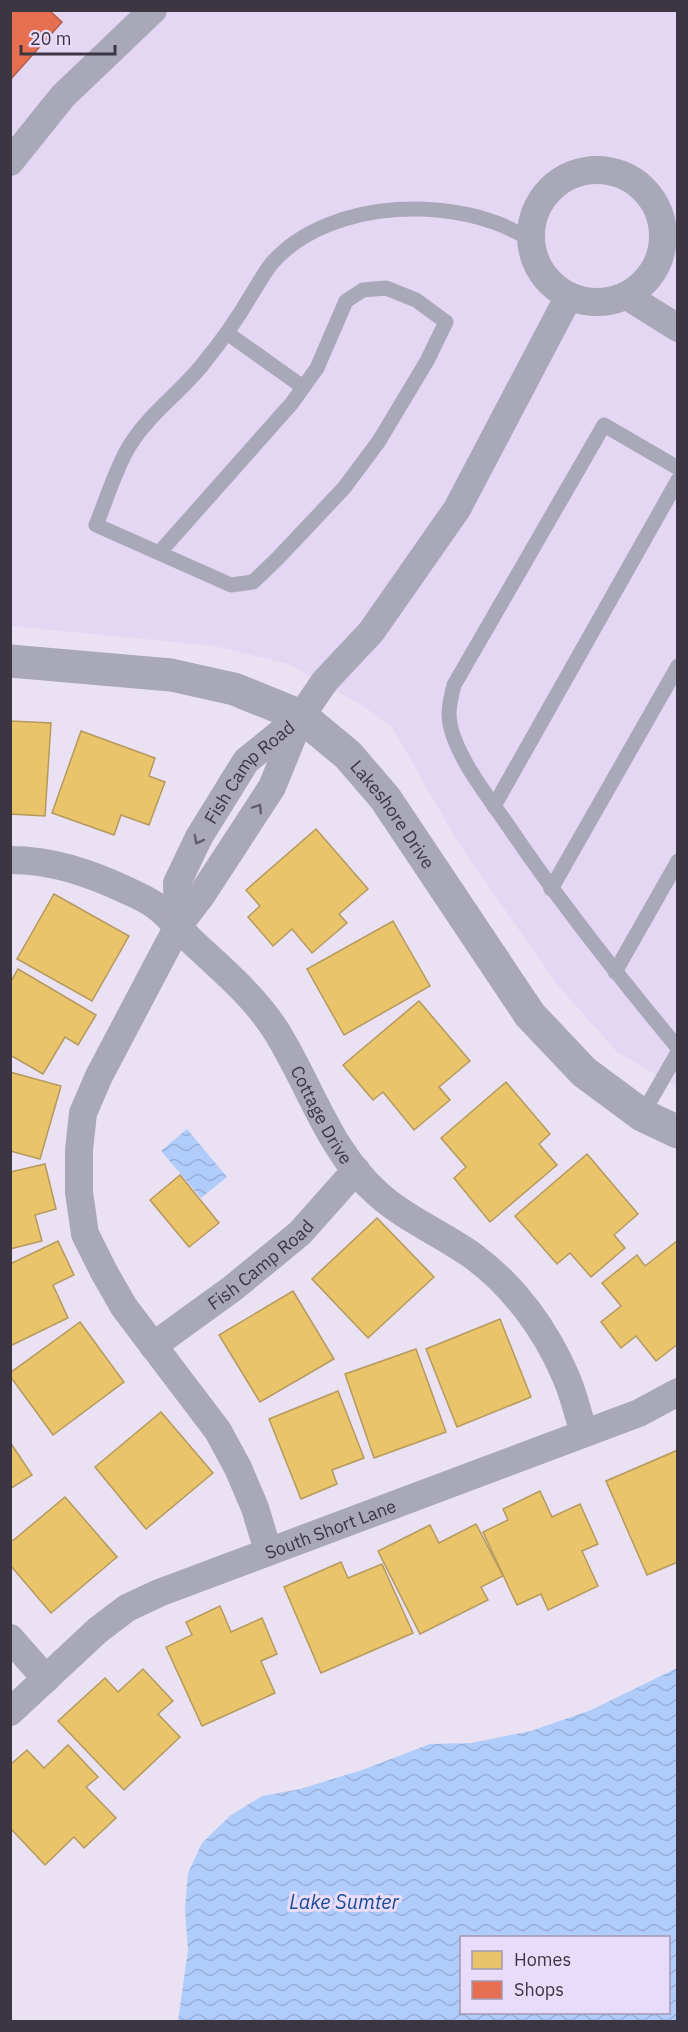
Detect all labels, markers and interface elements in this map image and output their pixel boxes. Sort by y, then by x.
scale bar [21,18,116,56]
text: 20 m [30,27,72,50]
street label: Fish Camp Road [199,715,299,828]
street label: Lakeshore Drive [346,755,440,873]
one-way arrow [251,804,263,814]
one-way arrow [194,834,205,844]
street label: Cottage Drive [286,1061,358,1168]
street label: Fish Camp Road [203,1214,318,1314]
street label: South Short Lane [261,1494,399,1564]
water label: Lake Sumter [289,1888,399,1915]
legend [460,1936,670,2014]
text: Homes [514,1948,571,1971]
text: Shops [514,1978,564,2001]

